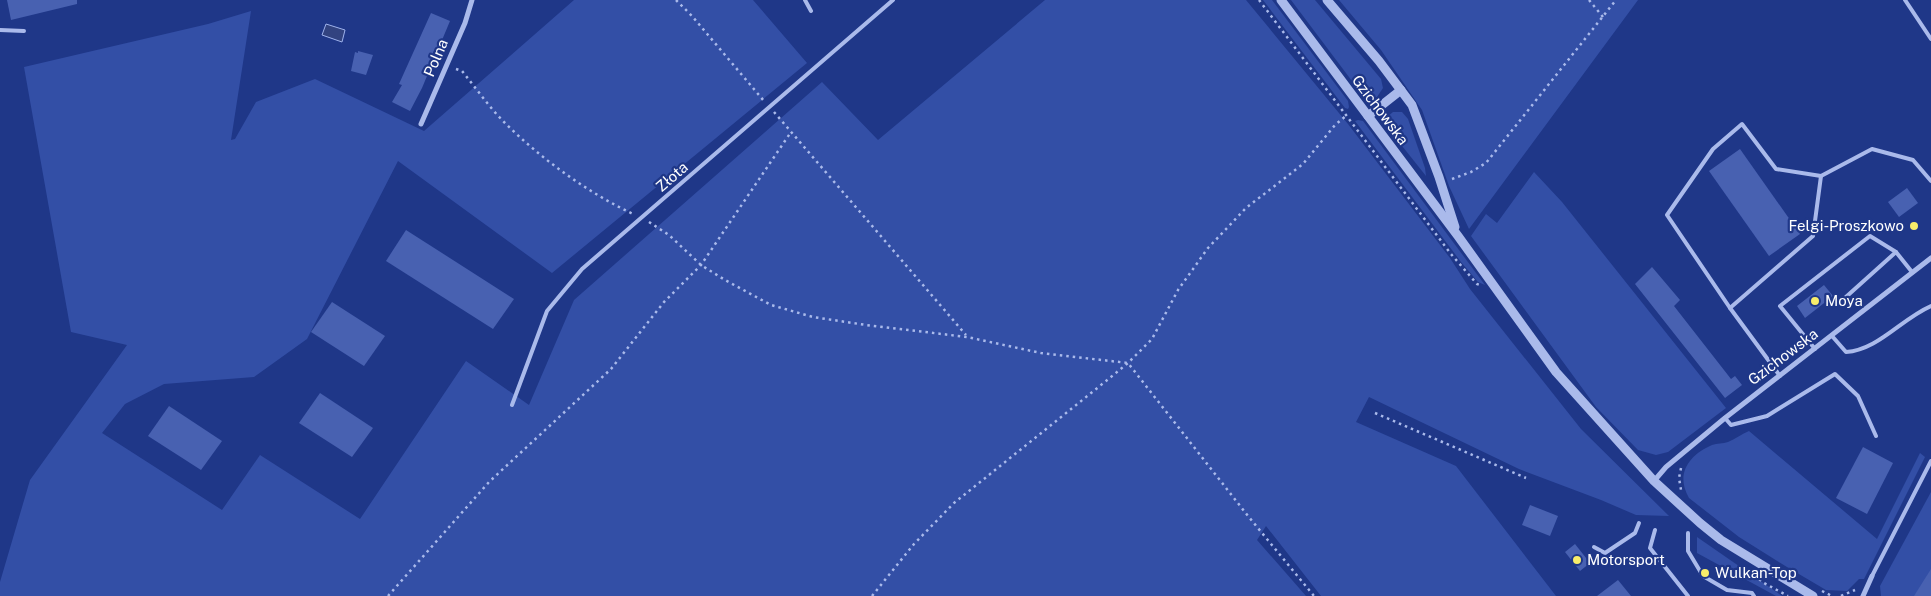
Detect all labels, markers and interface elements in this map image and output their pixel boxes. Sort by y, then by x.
street label: Polna [420,36,451,79]
street label: Gzichowska [1349,72,1412,148]
street label: Złota [652,158,691,195]
place label: Felgi-Proszkowo [1788,217,1904,234]
marker: Felgi-Proszkowo [1908,220,1920,232]
place label: Moya [1825,292,1863,309]
marker: Moya [1809,295,1821,307]
street label: Gzichowska [1745,325,1821,388]
place label: Motorsport [1587,551,1665,568]
marker: Motorsport [1571,554,1583,566]
place label: Wulkan-Top [1715,564,1797,581]
marker: Wulkan-Top [1699,567,1711,579]

